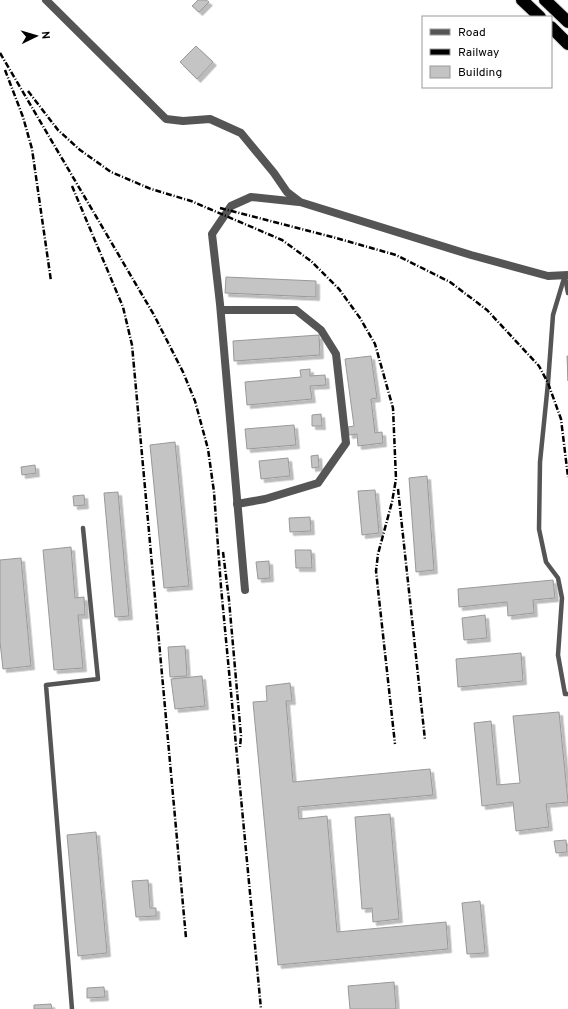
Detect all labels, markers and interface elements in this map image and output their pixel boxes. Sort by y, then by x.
north arrow [16,16,56,56]
legend [422,16,552,88]
text: Road [458,25,486,41]
text: N [38,31,52,40]
text: Railway [458,45,499,61]
text: Building [458,65,502,81]

